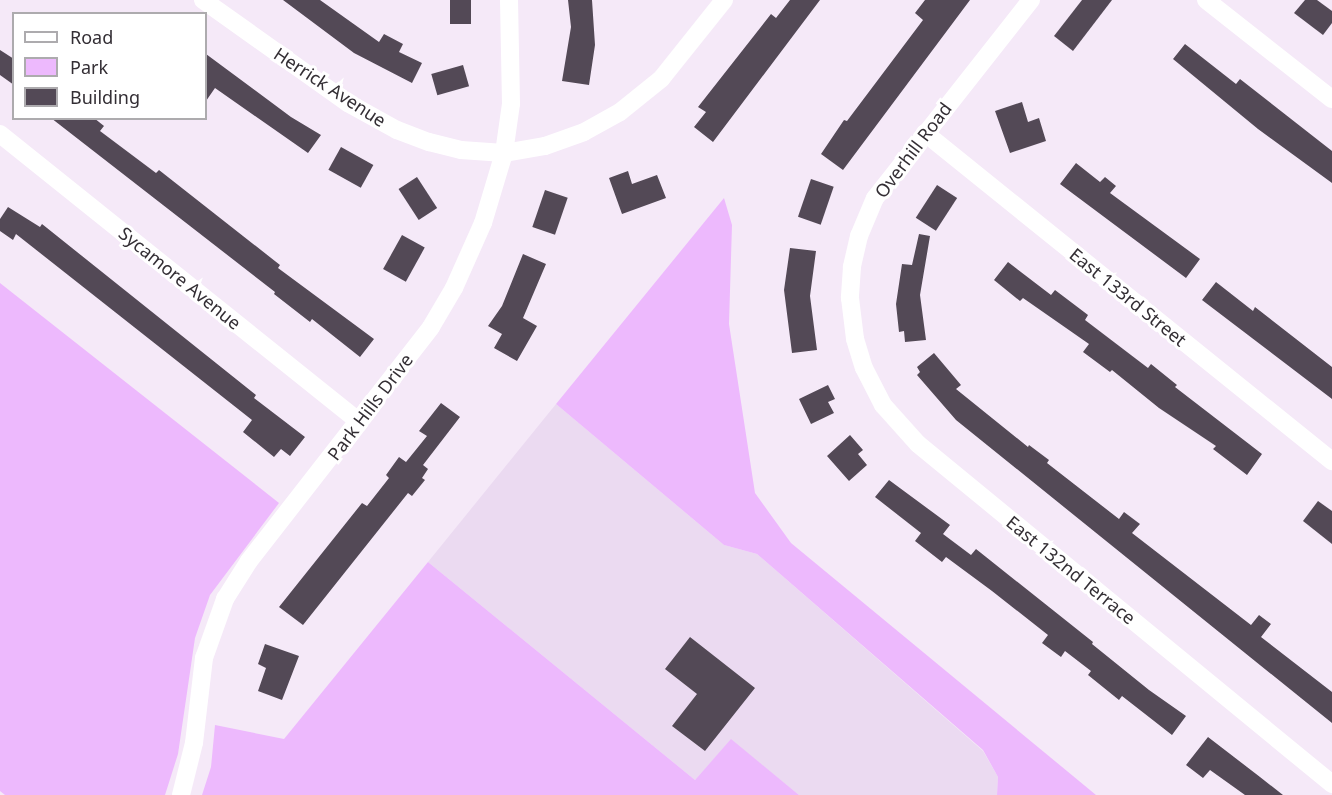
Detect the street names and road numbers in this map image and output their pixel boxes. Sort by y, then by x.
street label: Herrick Avenue [270,43,390,131]
street label: Overhill Road [870,98,956,202]
street label: Sycamore Avenue [115,222,245,334]
street label: East 133rd Street [1065,243,1191,351]
street label: Park Hills Drive [323,349,417,465]
street label: East 132nd Terrace [1002,511,1140,629]

